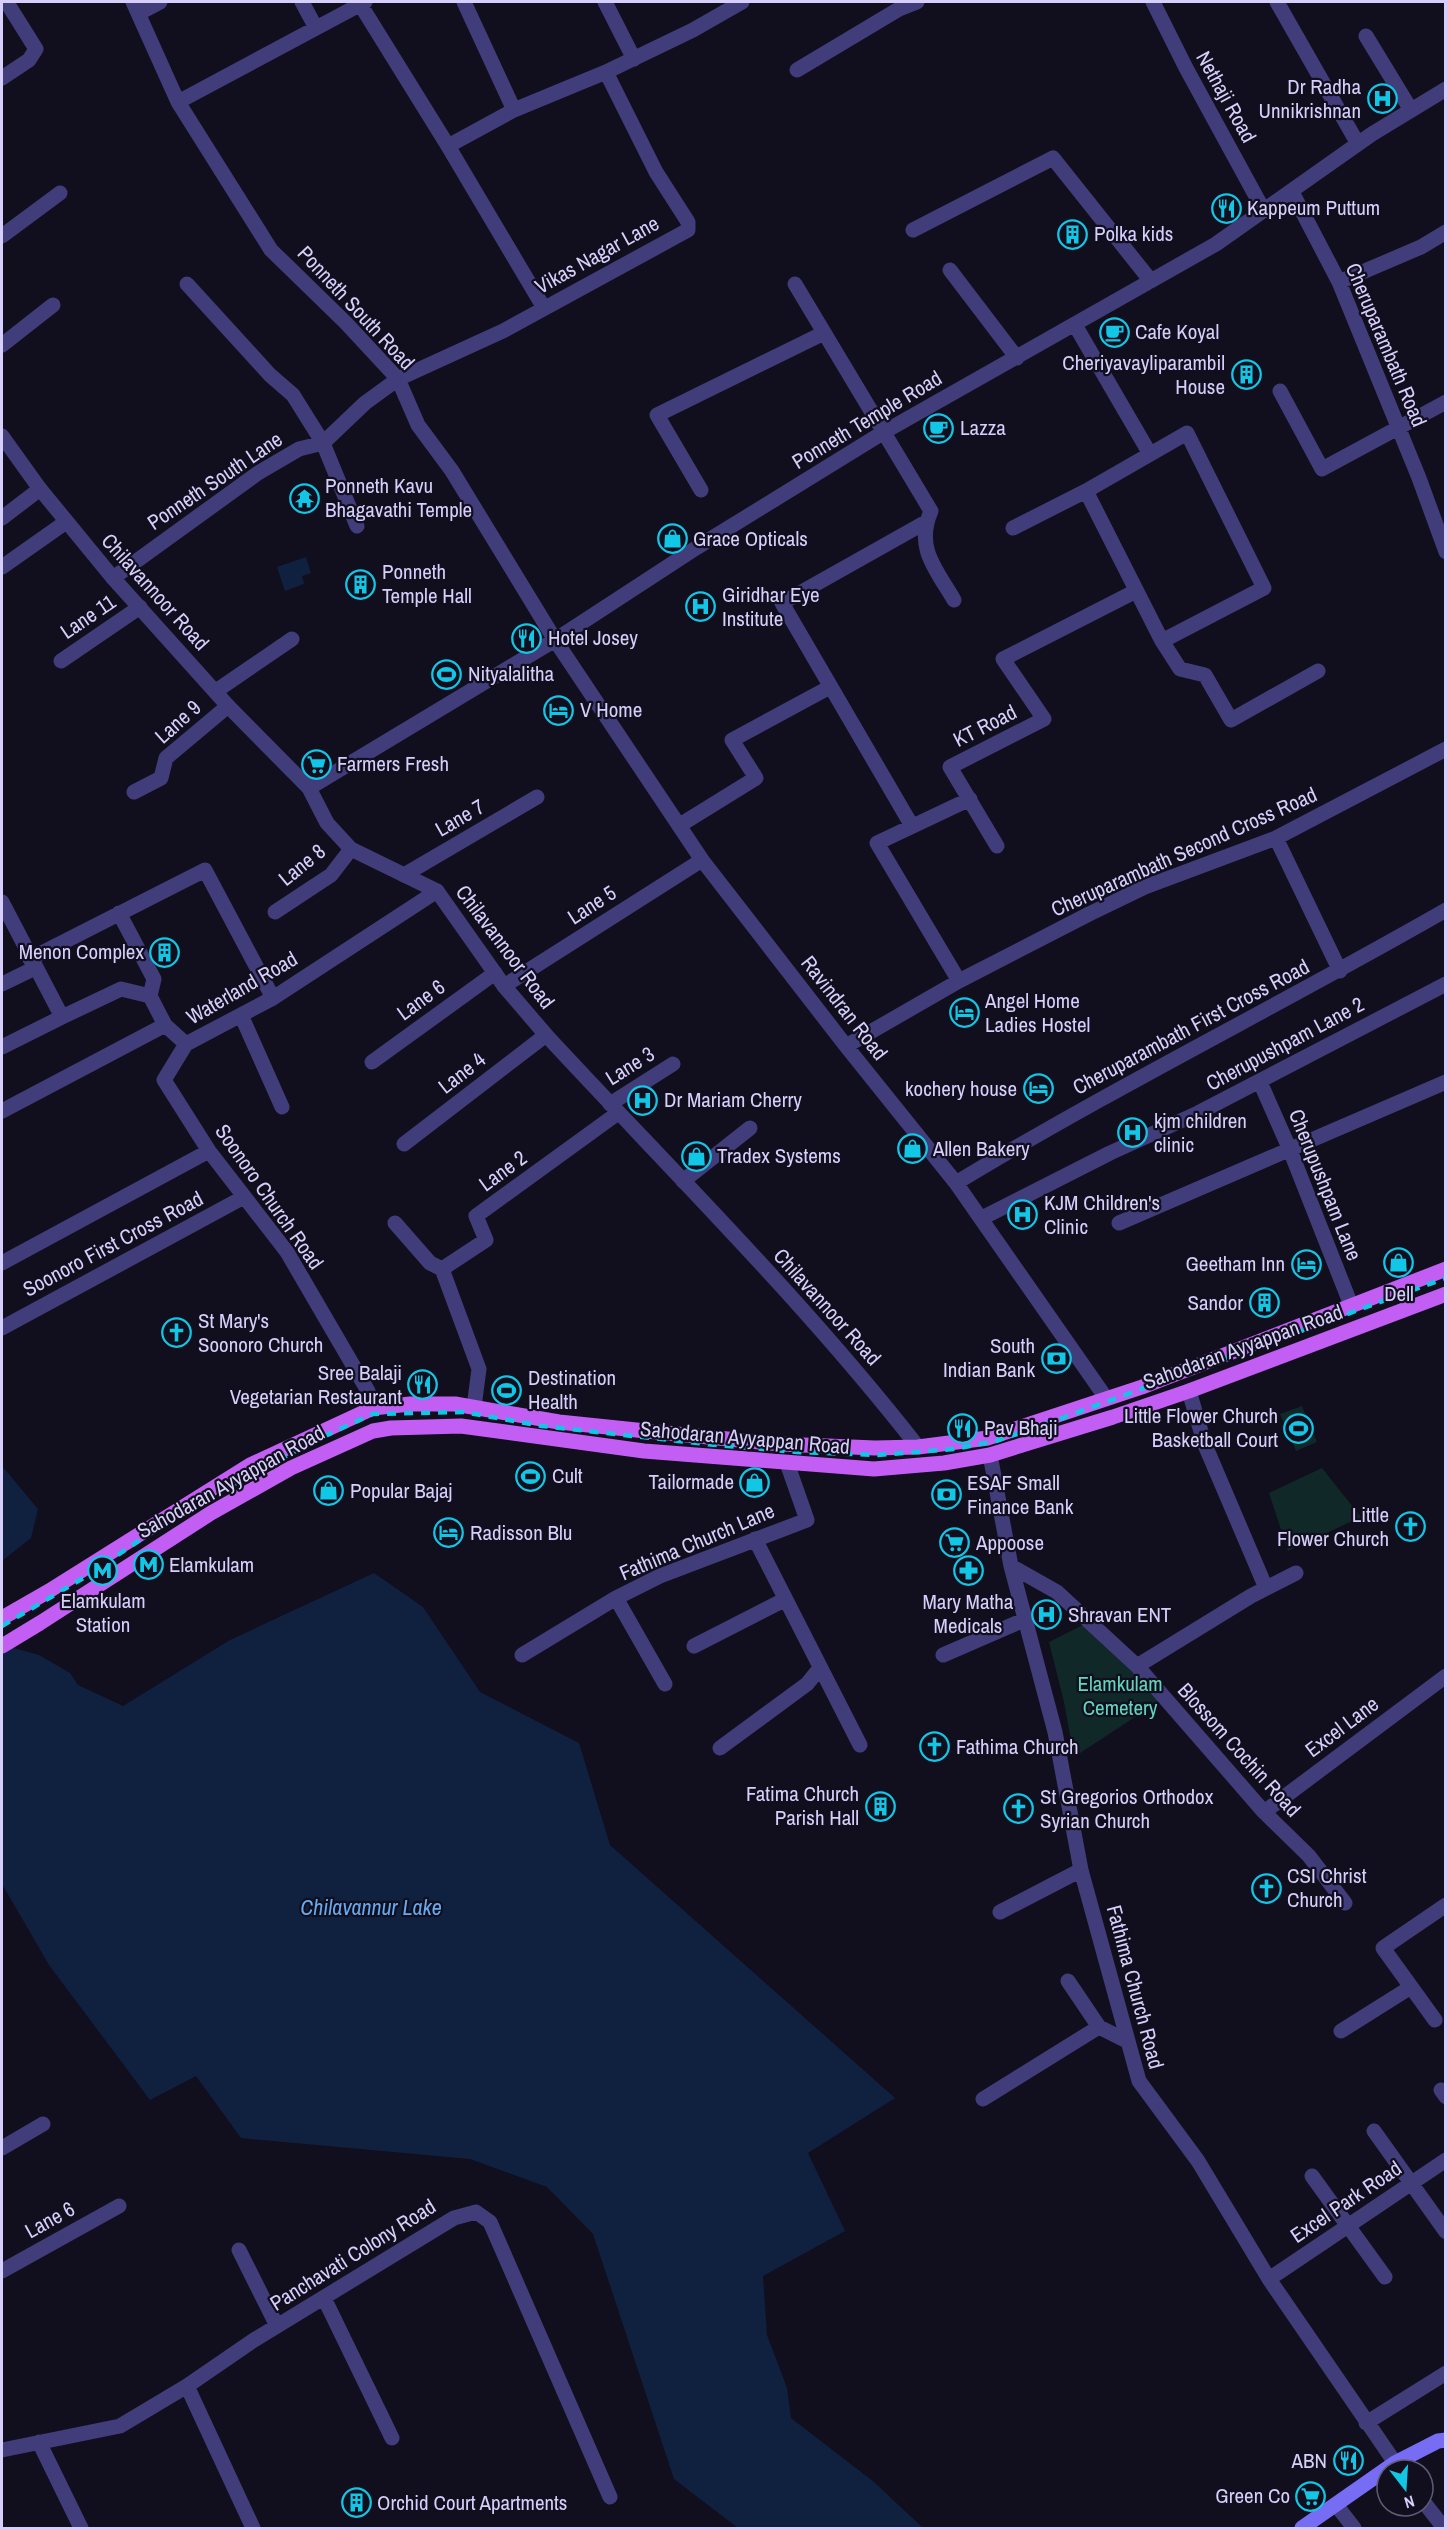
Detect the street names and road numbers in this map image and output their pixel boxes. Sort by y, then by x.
street label: Nethaji Road [1189,46,1263,148]
street label: Vikas Nagar Lane [530,209,664,301]
street label: Ponneth South Road [291,239,421,376]
street label: Cheruparambath Road [1339,259,1434,431]
street label: Ponneth Temple Road [786,363,947,476]
street label: Ponneth South Lane [142,425,288,537]
street label: Chilavannoor Road [95,527,216,656]
street label: Lane 11 [54,587,121,646]
street label: Lane 9 [148,693,207,750]
street label: KT Road [948,697,1022,754]
street label: Cheruparambath Second Cross Road [1046,780,1321,923]
street label: Lane 7 [430,792,490,843]
street label: Lane 8 [272,837,331,892]
street label: Lane 5 [562,878,622,931]
street label: Chilavannoor Road [449,879,562,1015]
street label: Waterland Road [181,944,303,1031]
street label: Ravindran Road [794,949,894,1066]
street label: Cheruparambath First Cross Road [1067,952,1314,1101]
street label: Lane 6 [391,972,451,1027]
street label: Cherupushpam Lane 2 [1201,990,1369,1097]
street label: Lane 3 [600,1039,660,1092]
street label: Lane 4 [432,1045,492,1100]
street label: Cherupushpam Lane [1282,1105,1369,1265]
street label: Soonoro Church Road [208,1118,330,1275]
street label: Lane 2 [473,1143,533,1198]
street label: Soonoro First Cross Road [18,1184,208,1303]
street label: Chilavannoor Road [767,1242,888,1371]
street label: Sahodaran Ayyappan Road [1139,1297,1347,1396]
street label: Sahodaran Ayyappan Road [639,1414,851,1461]
street label: Sahodaran Ayyappan Road [132,1418,330,1545]
street label: Fathima Church Lane [615,1496,779,1587]
street label: Blossom Cochin Road [1171,1676,1307,1823]
street label: Excel Lane [1299,1689,1384,1764]
street label: Fathima Church Road [1100,1902,1171,2072]
street label: Excel Park Road [1284,2154,1407,2249]
street label: Panchavati Colony Road [264,2192,441,2317]
street label: Lane 6 [20,2194,80,2245]

